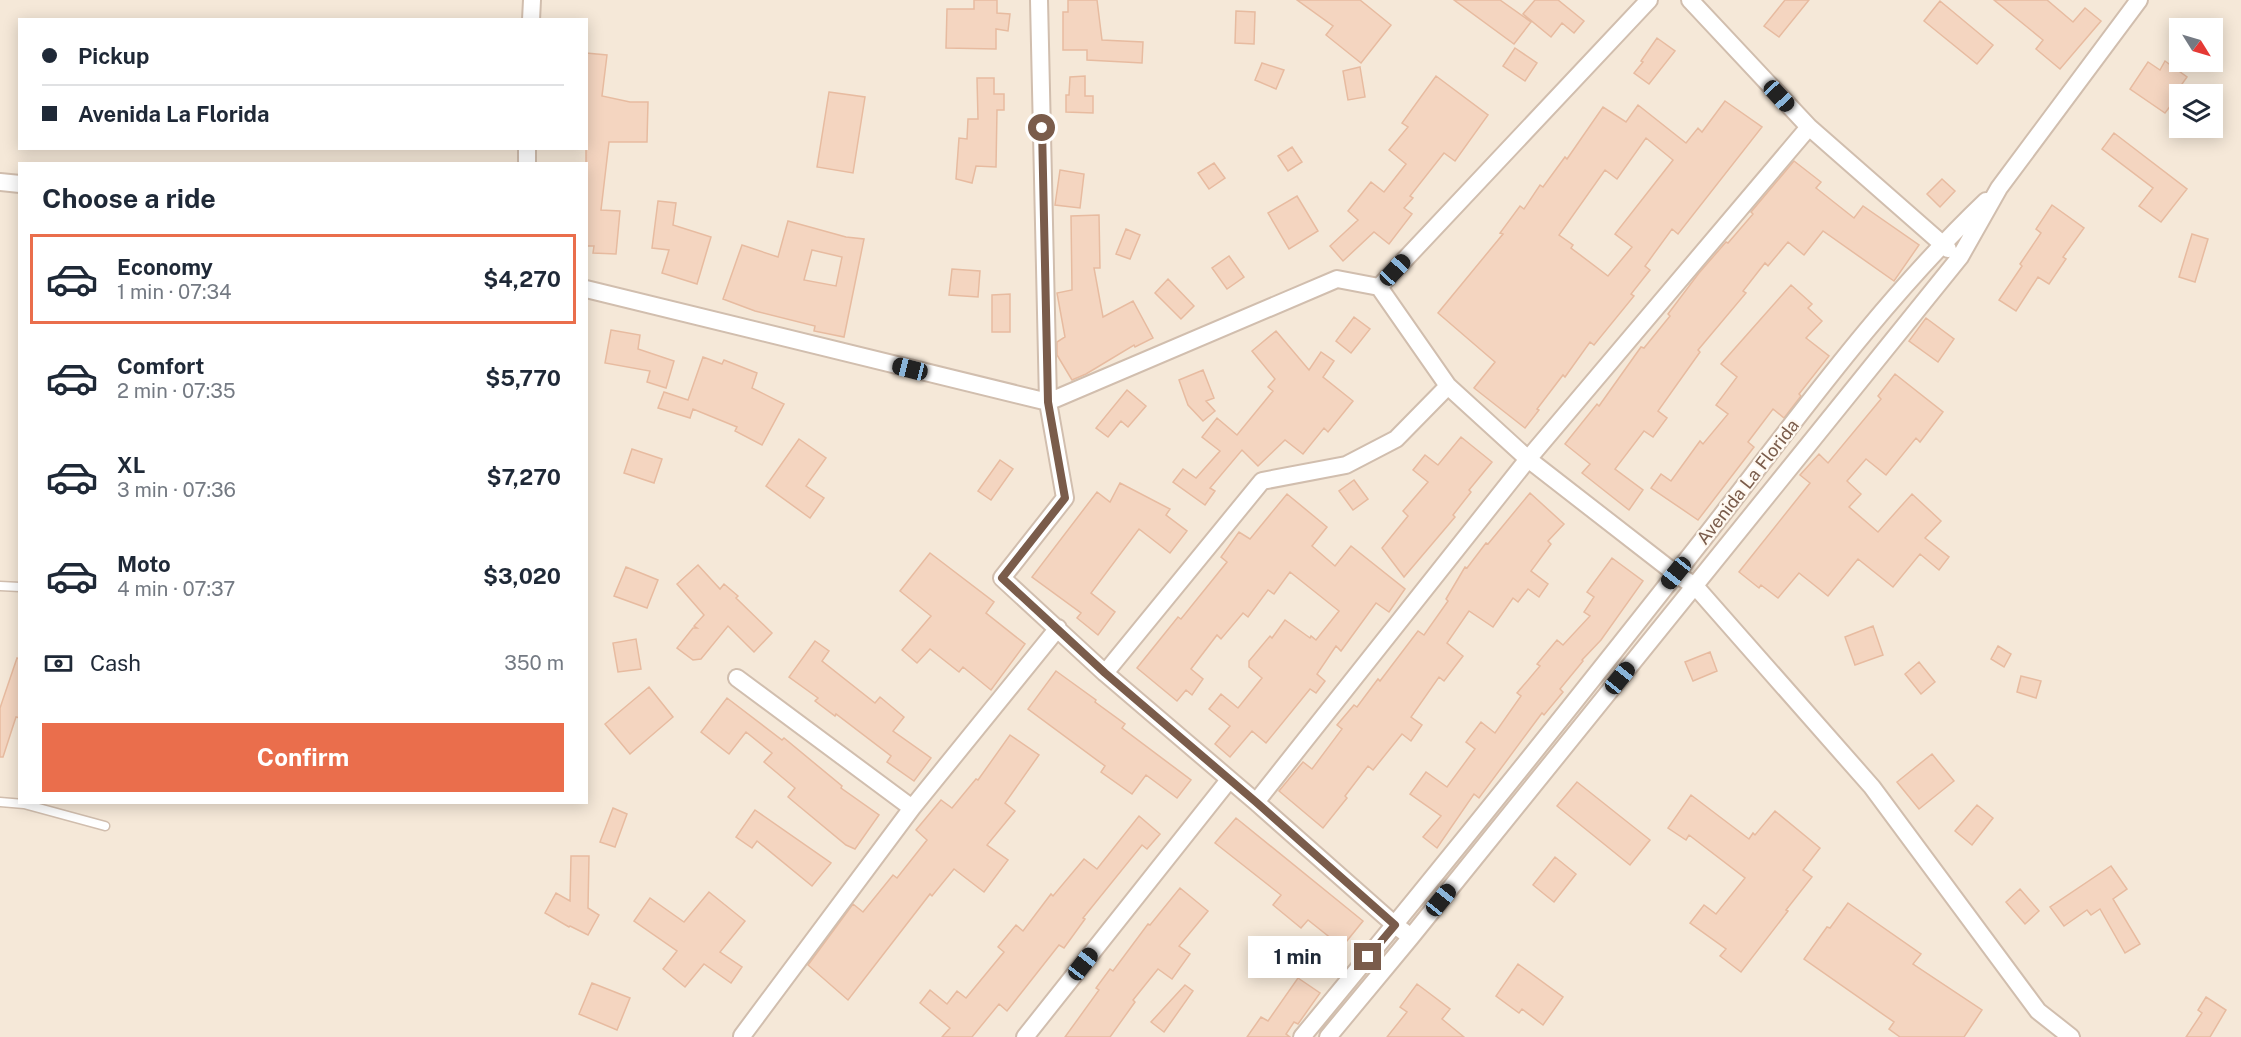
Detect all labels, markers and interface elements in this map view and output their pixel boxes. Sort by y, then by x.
north arrow [2169,18,2223,72]
map controls [2169,18,2223,138]
text: Pickup [78,43,149,69]
car [1760,77,1798,115]
button: layers [2169,84,2223,138]
text: Avenida La Florida [78,101,269,127]
route start [1028,114,1055,141]
text: Choose a ride [42,182,216,214]
car [1376,251,1414,289]
icon: car [45,252,99,306]
text: Economy [117,254,213,280]
text: $4,270 [483,266,561,292]
text: 1 min · 07:34 [117,280,232,304]
icon: car [45,351,99,405]
text: Comfort [117,353,204,379]
car [890,356,930,382]
text: $5,770 [485,365,561,391]
text: 2 min · 07:35 [117,379,236,403]
street label: Avenida La Florida [1692,415,1803,549]
icon: car [45,450,99,504]
text: XL [117,452,145,478]
text: $7,270 [487,464,561,490]
text: 3 min · 07:36 [117,478,236,502]
icon: car [45,549,99,603]
text: Moto [117,551,171,577]
car [1658,553,1694,593]
text: $3,020 [483,563,561,589]
text: 4 min · 07:37 [117,577,235,601]
icon: cash [42,647,75,680]
text: Cash [90,650,141,676]
text: 350 m [504,651,564,675]
car [1602,658,1638,698]
button: Confirm [42,723,564,792]
car [1423,880,1459,920]
callout: 1 min [1248,936,1347,978]
route end [1354,943,1381,970]
car [1065,944,1101,984]
text: 1 min [1273,945,1322,969]

